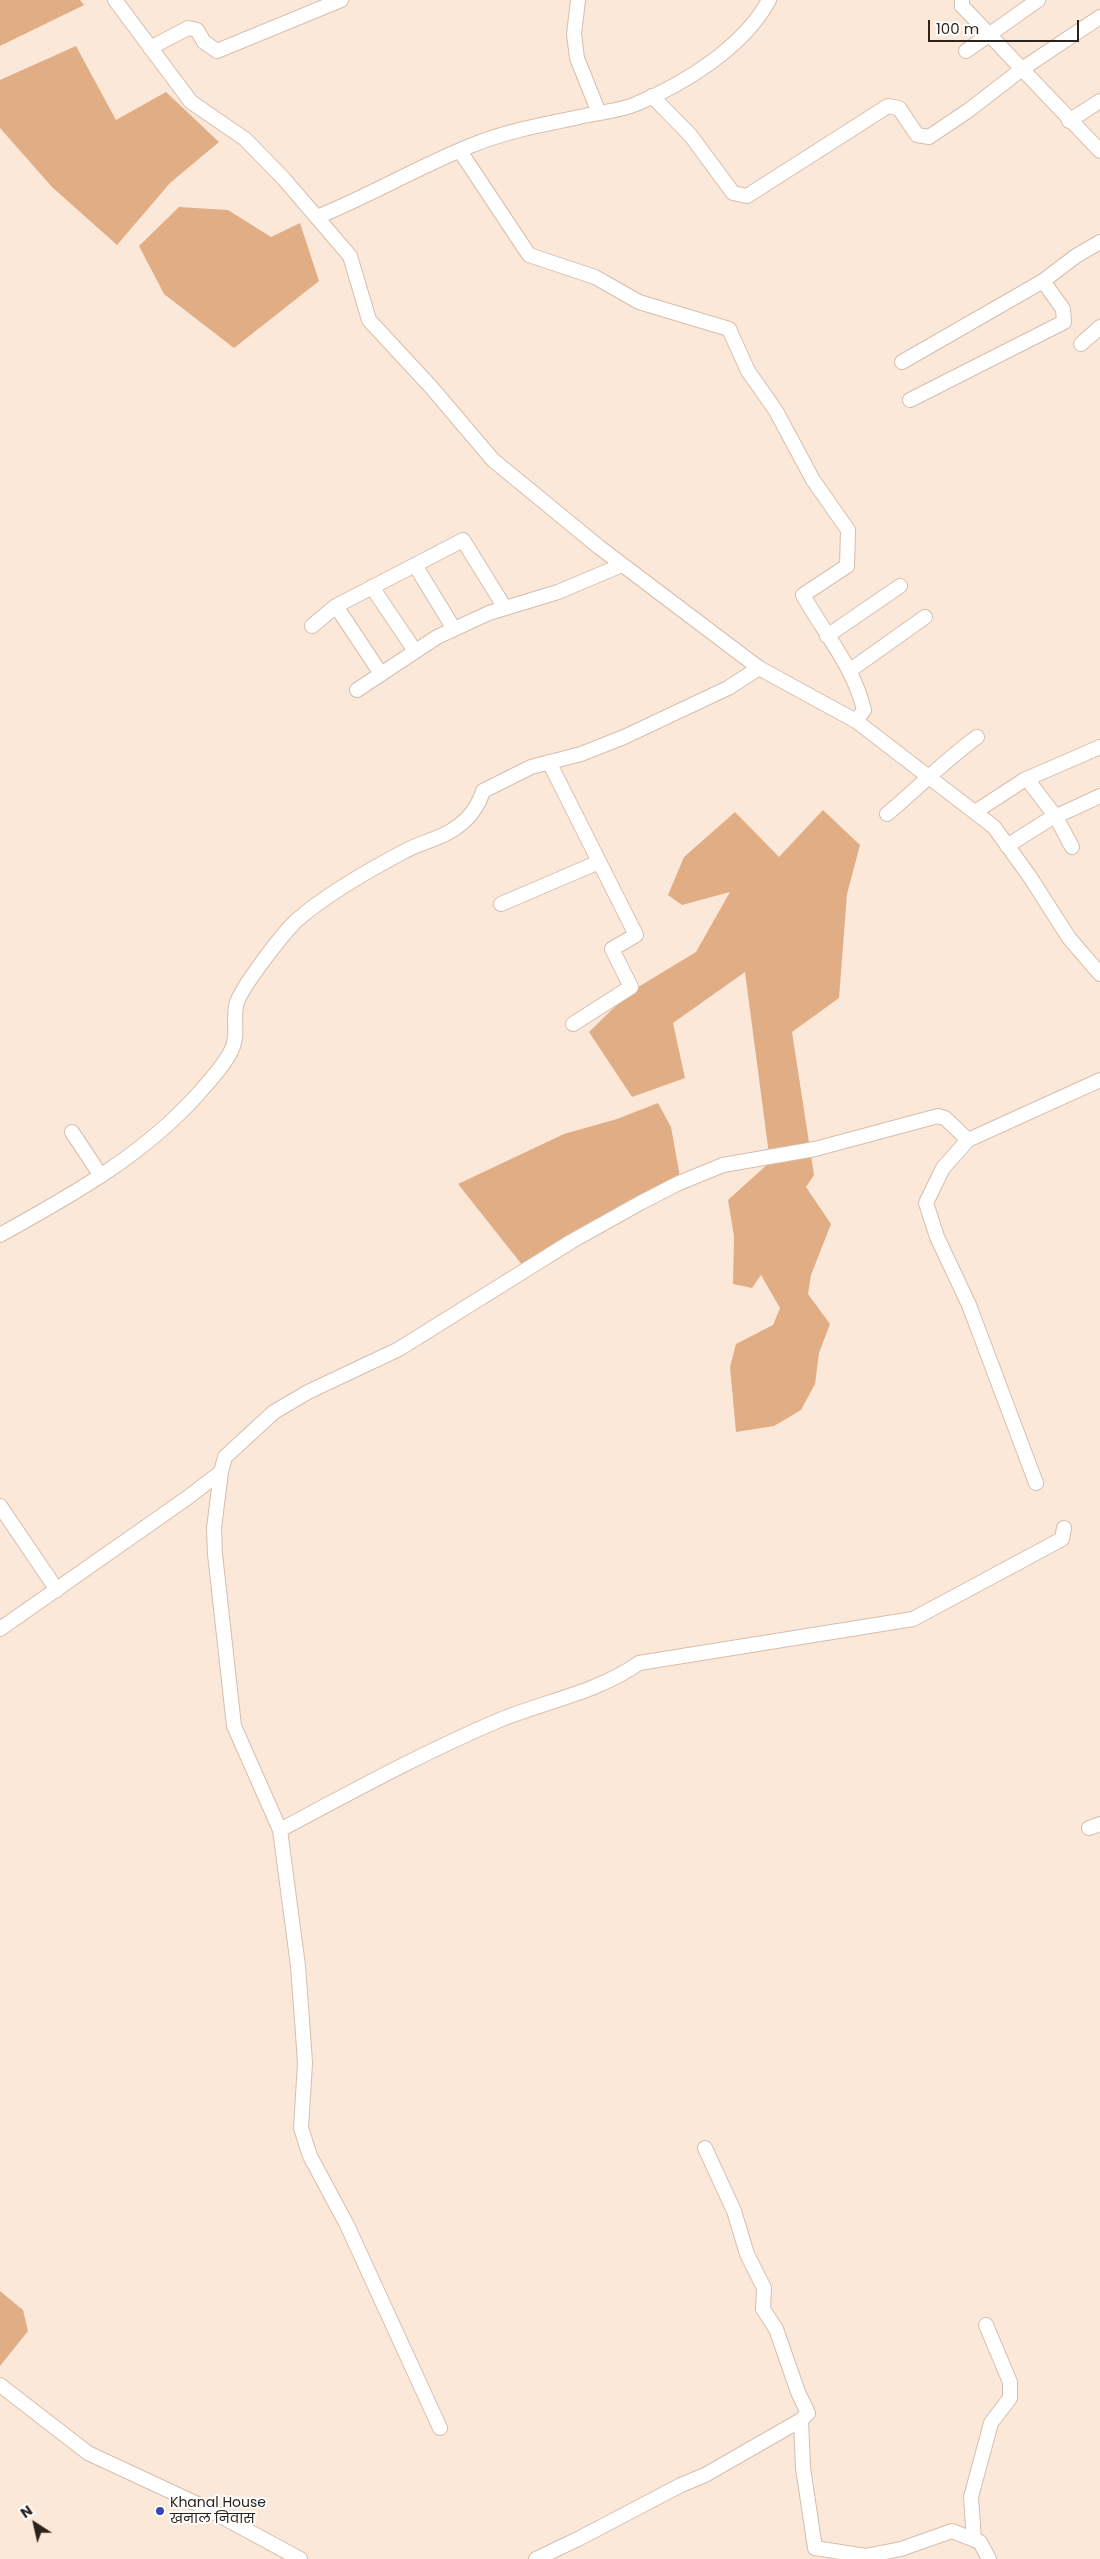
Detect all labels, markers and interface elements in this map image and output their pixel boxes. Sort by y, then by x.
scale bar [930,10,1081,42]
text: 100 m [936,18,979,39]
place label: Khanal House खनाल निवास [170,2495,266,2528]
north arrow [10,2499,60,2549]
text: N [16,2501,36,2523]
marker: Khanal House खनाल निवास [154,2505,166,2517]

